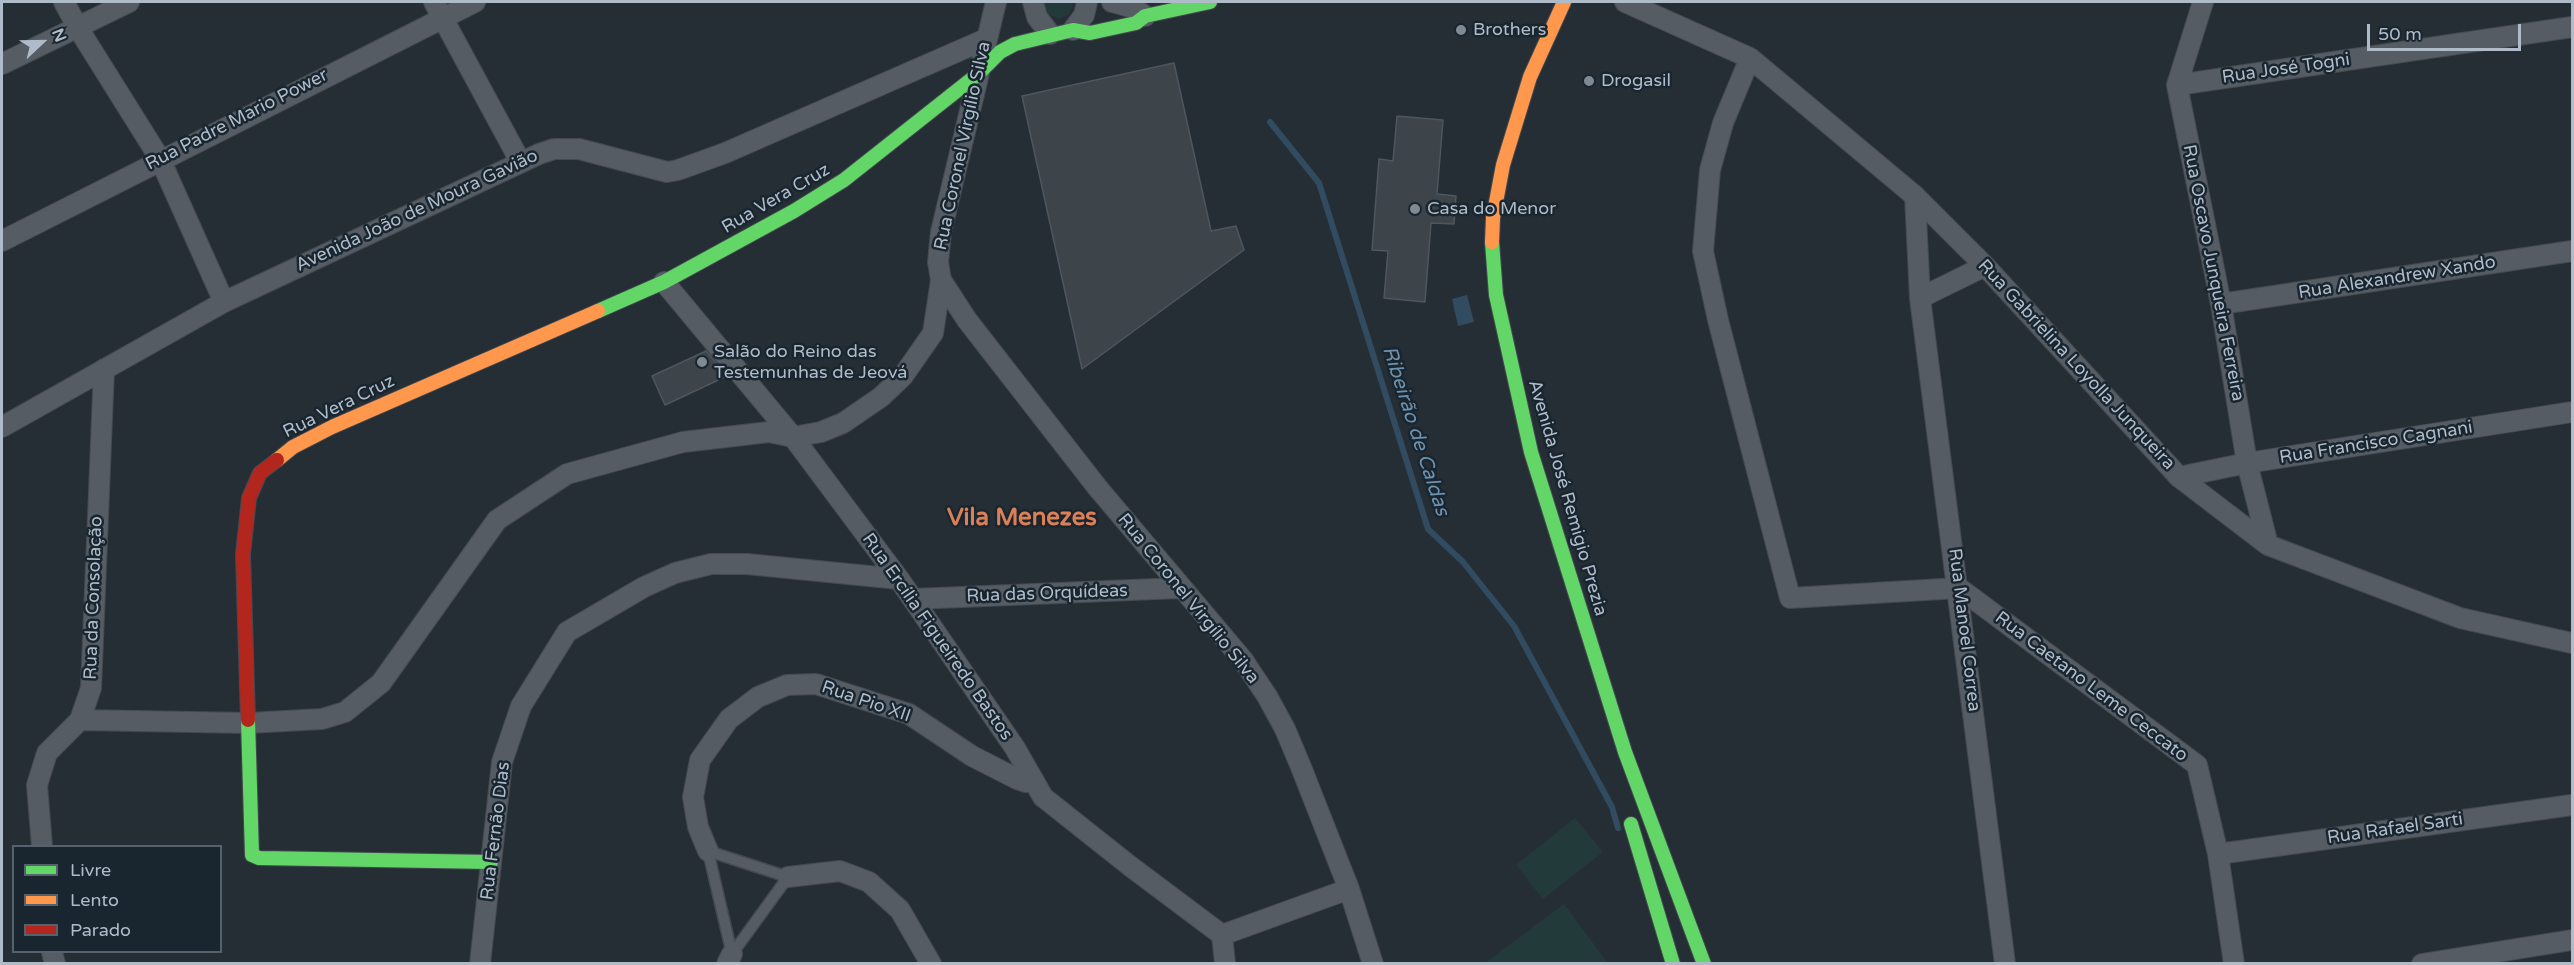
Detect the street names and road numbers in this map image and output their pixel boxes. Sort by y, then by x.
street label: Rua Coronel Virgílio Silva [930,40,996,252]
street label: Rua José Togni [2221,49,2351,89]
street label: Rua Padre Mario Power [142,65,332,175]
street label: Rua Oscavo Junqueira Ferreira [2178,143,2248,403]
street label: Avenida João de Moura Gavião [292,145,542,277]
street label: Rua Vera Cruz [718,159,834,239]
street label: Rua Alexandrew Xando [2297,252,2497,304]
street label: Rua Gabrielina Loyolla Junqueira [1973,255,2179,475]
street label: Rua Vera Cruz [280,371,398,443]
street label: Avenida José Remigio Prezia [1523,377,1611,619]
street label: Rua Francisco Cagnani [2278,417,2474,469]
street label: Rua Coronel Virgílio Silva [1113,509,1263,689]
street label: Rua da Consolação [80,516,108,680]
street label: Rua Ercília Figueiredo Bastos [857,529,1017,745]
street label: Rua Manoel Correa [1943,547,1985,713]
street label: Rua das Orquídeas [966,580,1128,608]
street label: Rua Caetano Leme Ceccato [1990,607,2192,767]
street label: Rua Pio XII [819,677,913,727]
street label: Rua Fernão Dias [477,761,515,901]
street label: Rua Rafael Sarti [2326,809,2464,849]

